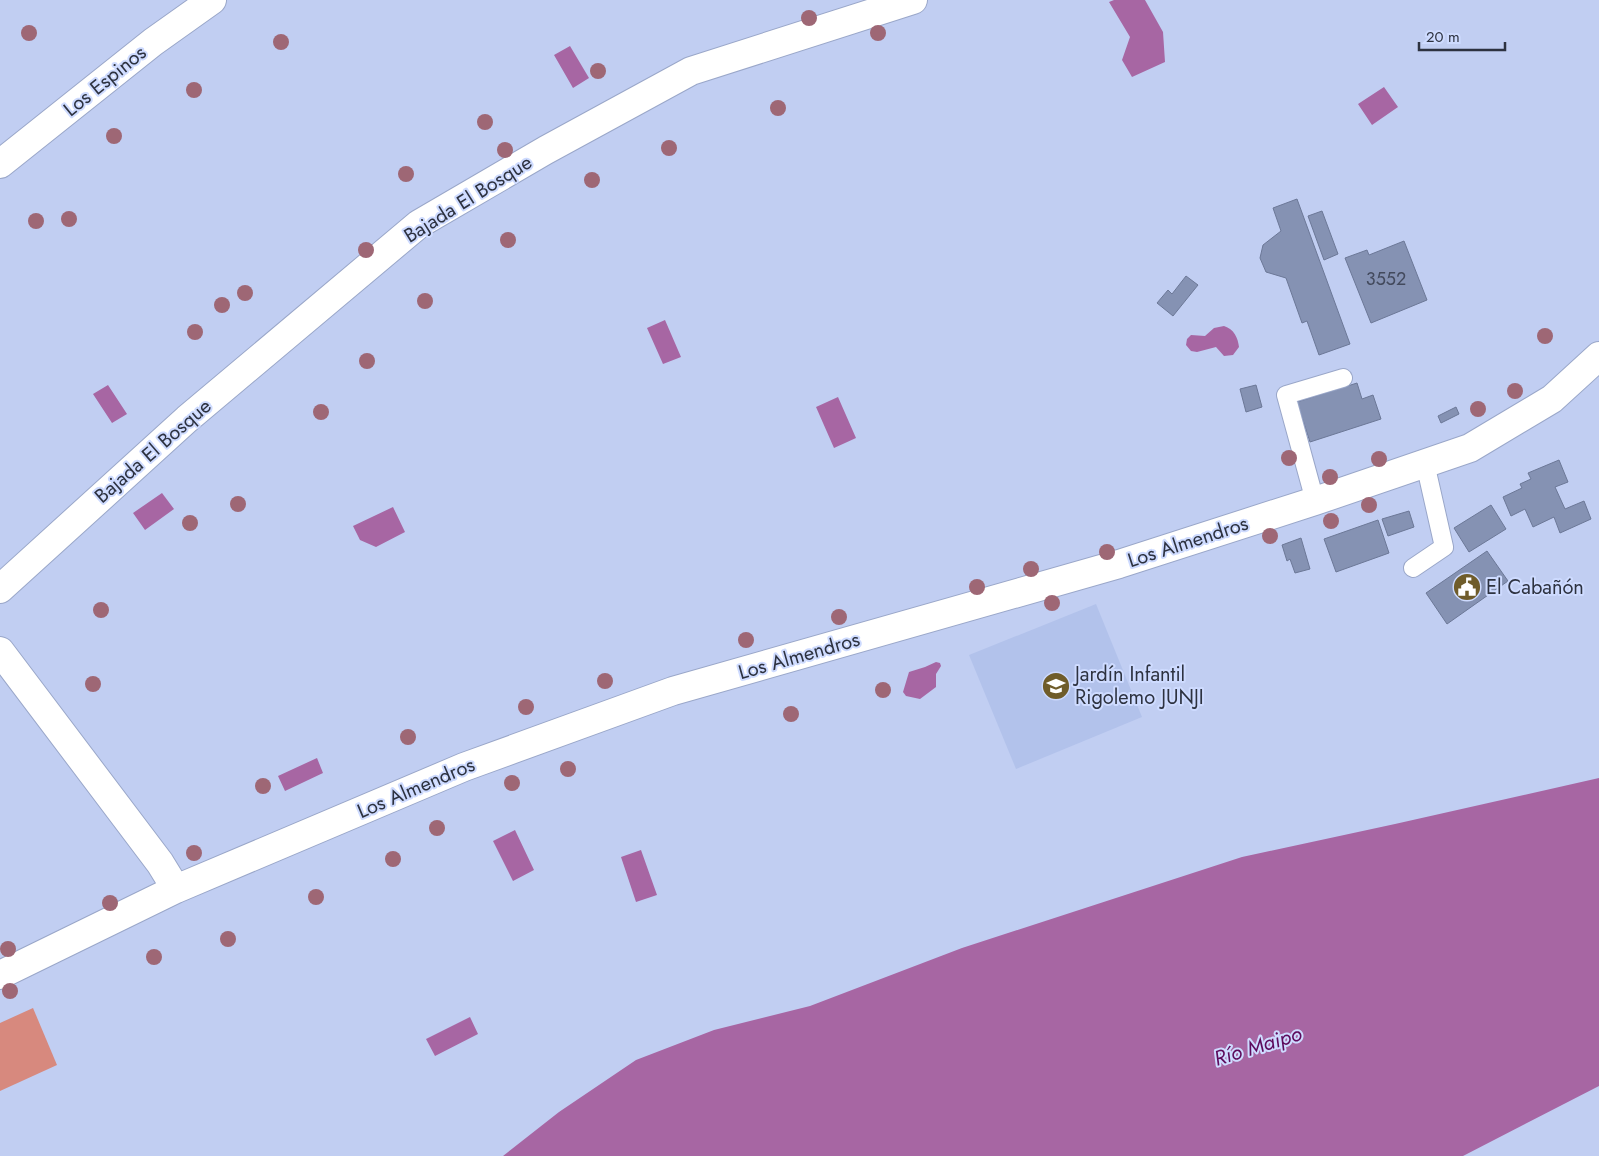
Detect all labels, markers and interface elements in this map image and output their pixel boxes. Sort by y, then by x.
scale bar [1419,20,1505,52]
text: 20 m [1426,26,1460,48]
street label: Los Espinos [57,39,153,123]
street label: Bajada El Bosque [398,148,538,250]
house number: 3552 [1366,266,1406,292]
street label: Bajada El Bosque [88,392,218,510]
street label: Los Almendros [1124,509,1252,575]
public building icon: El Cabañón [1452,572,1482,602]
place label: El Cabañón [1486,573,1584,602]
street label: Los Almendros [735,625,863,687]
place label: Jardín Infantil Rigolemo JUNJI [1072,660,1204,712]
school or university icon: Jardín Infantil Rigolemo JUNJI [1041,671,1071,701]
street label: Los Almendros [353,750,479,826]
water label: Río Maipo [1210,1018,1306,1074]

